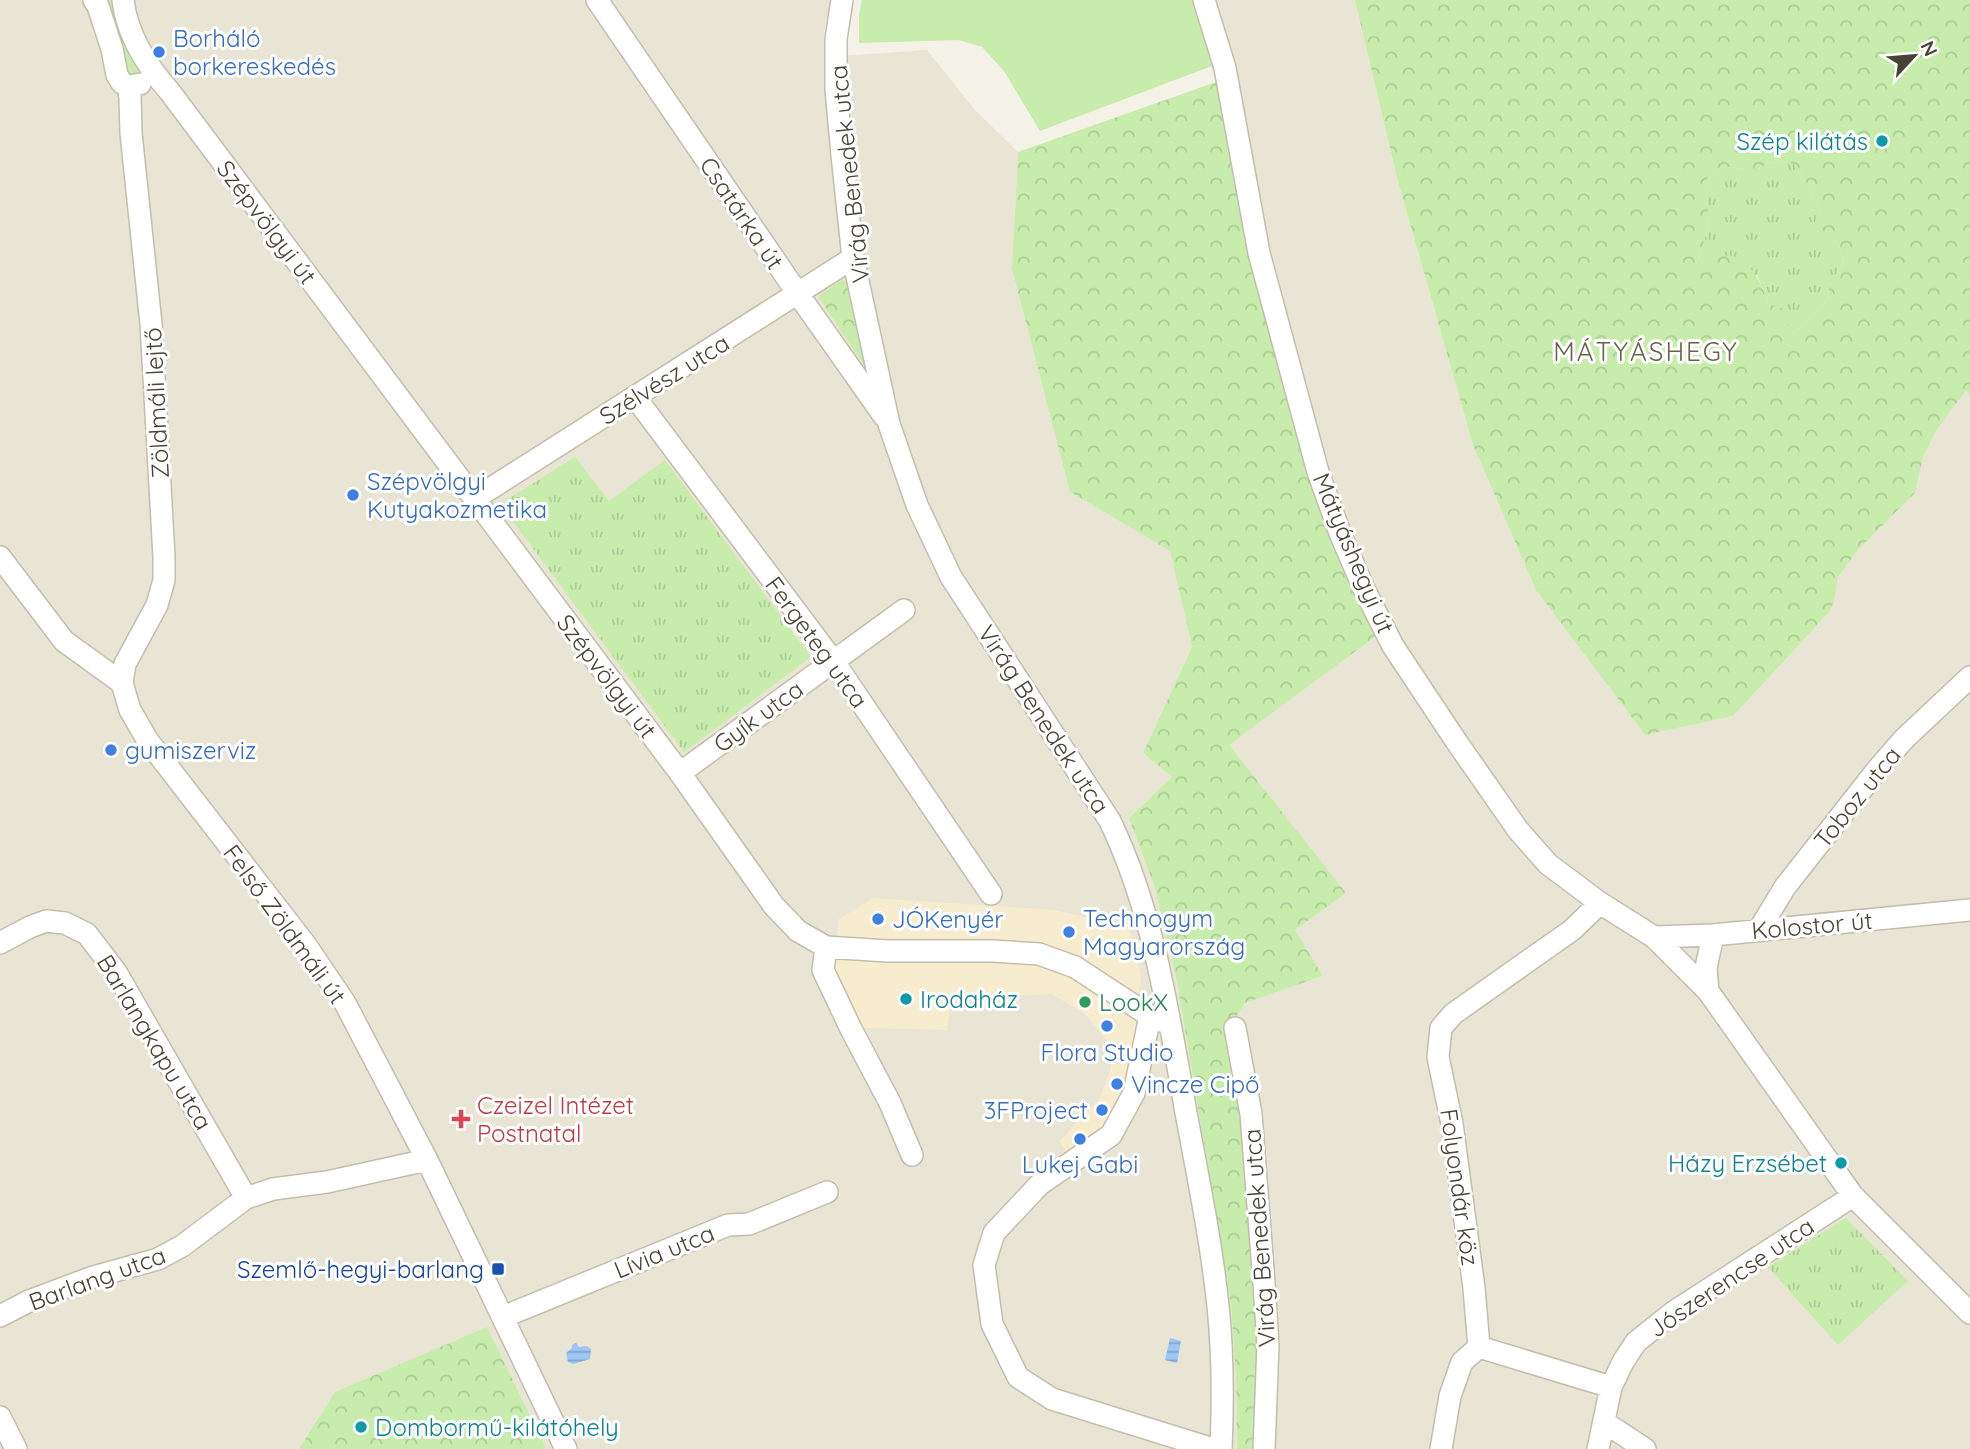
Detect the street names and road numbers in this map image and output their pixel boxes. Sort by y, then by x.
street label: Virág Benedek utca [823,64,875,284]
street label: Csatárka út [693,151,791,275]
street label: Szépvölgyi út [211,154,323,290]
street label: Zöldmáli lejtő [137,327,175,479]
street label: Szélvész utca [594,327,734,431]
street label: Mátyáshegyi út [1307,468,1401,638]
street label: Fergeteg utca [759,570,875,714]
street label: Szépvölgyi út [551,608,663,744]
street label: Virág Benedek utca [972,619,1116,819]
street label: Gyík utca [707,673,809,759]
street label: Toboz utca [1807,740,1907,854]
street label: Felső Zöldmáli út [217,838,353,1010]
street label: Kolostor út [1750,905,1874,945]
street label: Barlangkapu utca [91,949,219,1135]
street label: Folyondár köz [1434,1107,1486,1267]
street label: Virág Benedek utca [1236,1128,1282,1348]
street label: Jószerencse utca [1643,1211,1819,1343]
street label: Lívia utca [609,1217,719,1285]
street label: Barlang utca [24,1239,170,1317]

